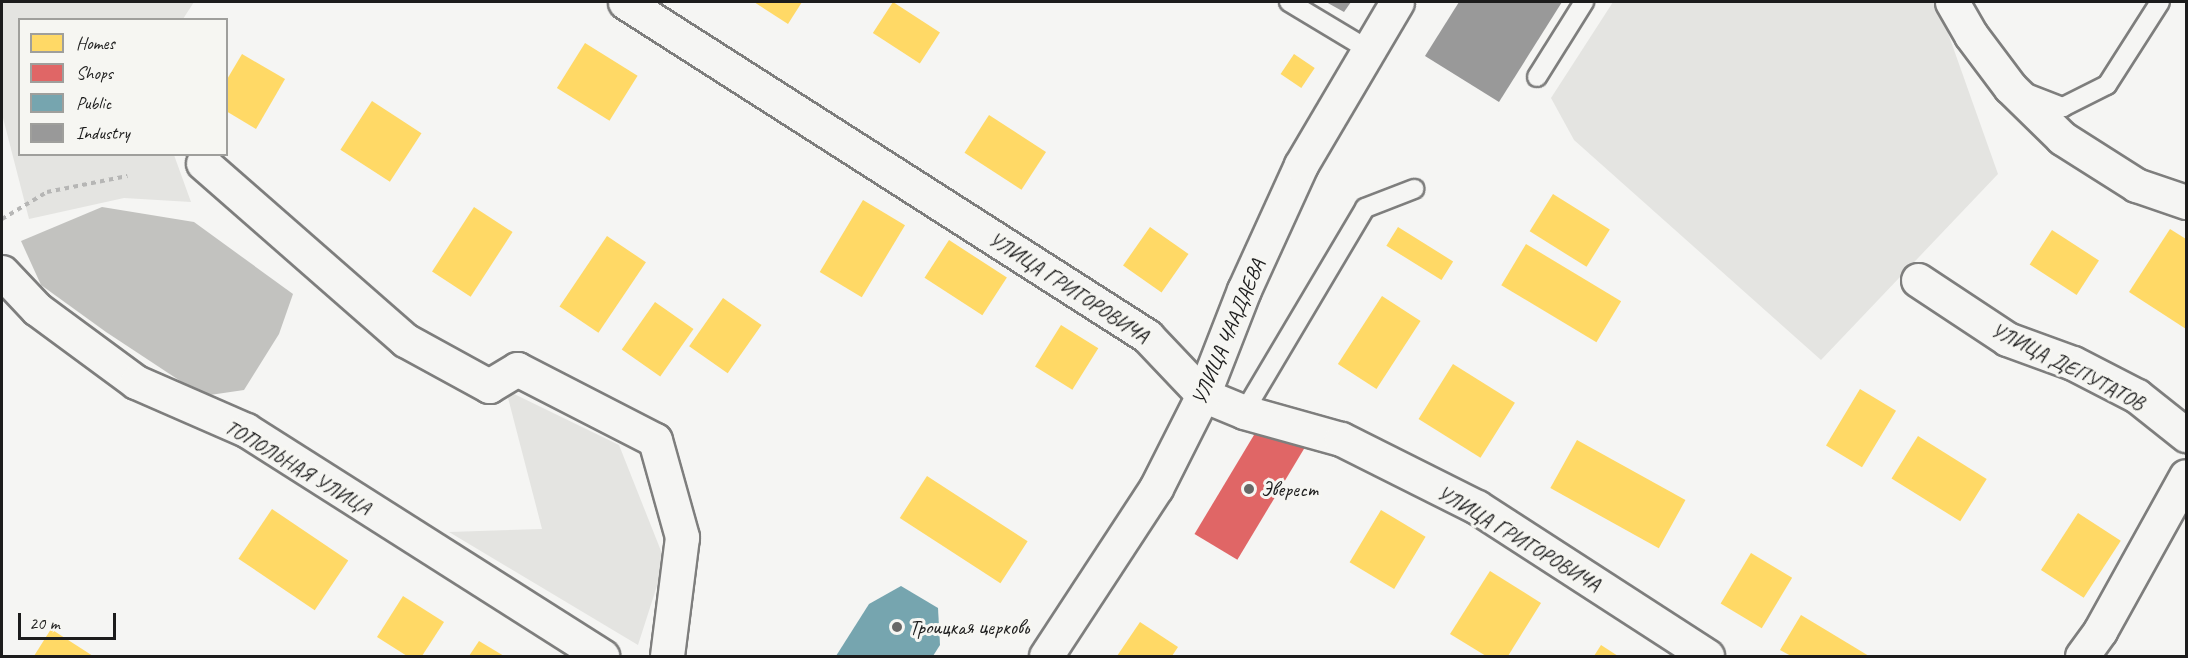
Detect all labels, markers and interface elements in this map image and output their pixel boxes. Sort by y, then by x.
legend [18,18,228,156]
text: Homes [76,32,115,54]
text: Shops [76,62,113,84]
text: Public [76,92,111,114]
text: Industry [76,122,130,144]
street label: УЛИЦА ГРИГОРОВИЧА [985,226,1153,348]
street label: УЛИЦА ЧААДАЕВА [1186,255,1270,409]
street label: УЛИЦА ДЕПУТАТОВ [1988,317,2148,415]
street label: ТОПОЛЬНАЯ УЛИЦА [221,414,375,520]
place label: Эверест [1261,476,1317,502]
street label: УЛИЦА ГРИГОРОВИЧА [1434,480,1604,596]
marker: Эверест [1242,482,1256,496]
scale bar [21,601,118,639]
text: 20 m [29,612,60,634]
place label: Троицкая церковь [909,614,1029,640]
marker: Троицкая церковь [890,620,904,634]

